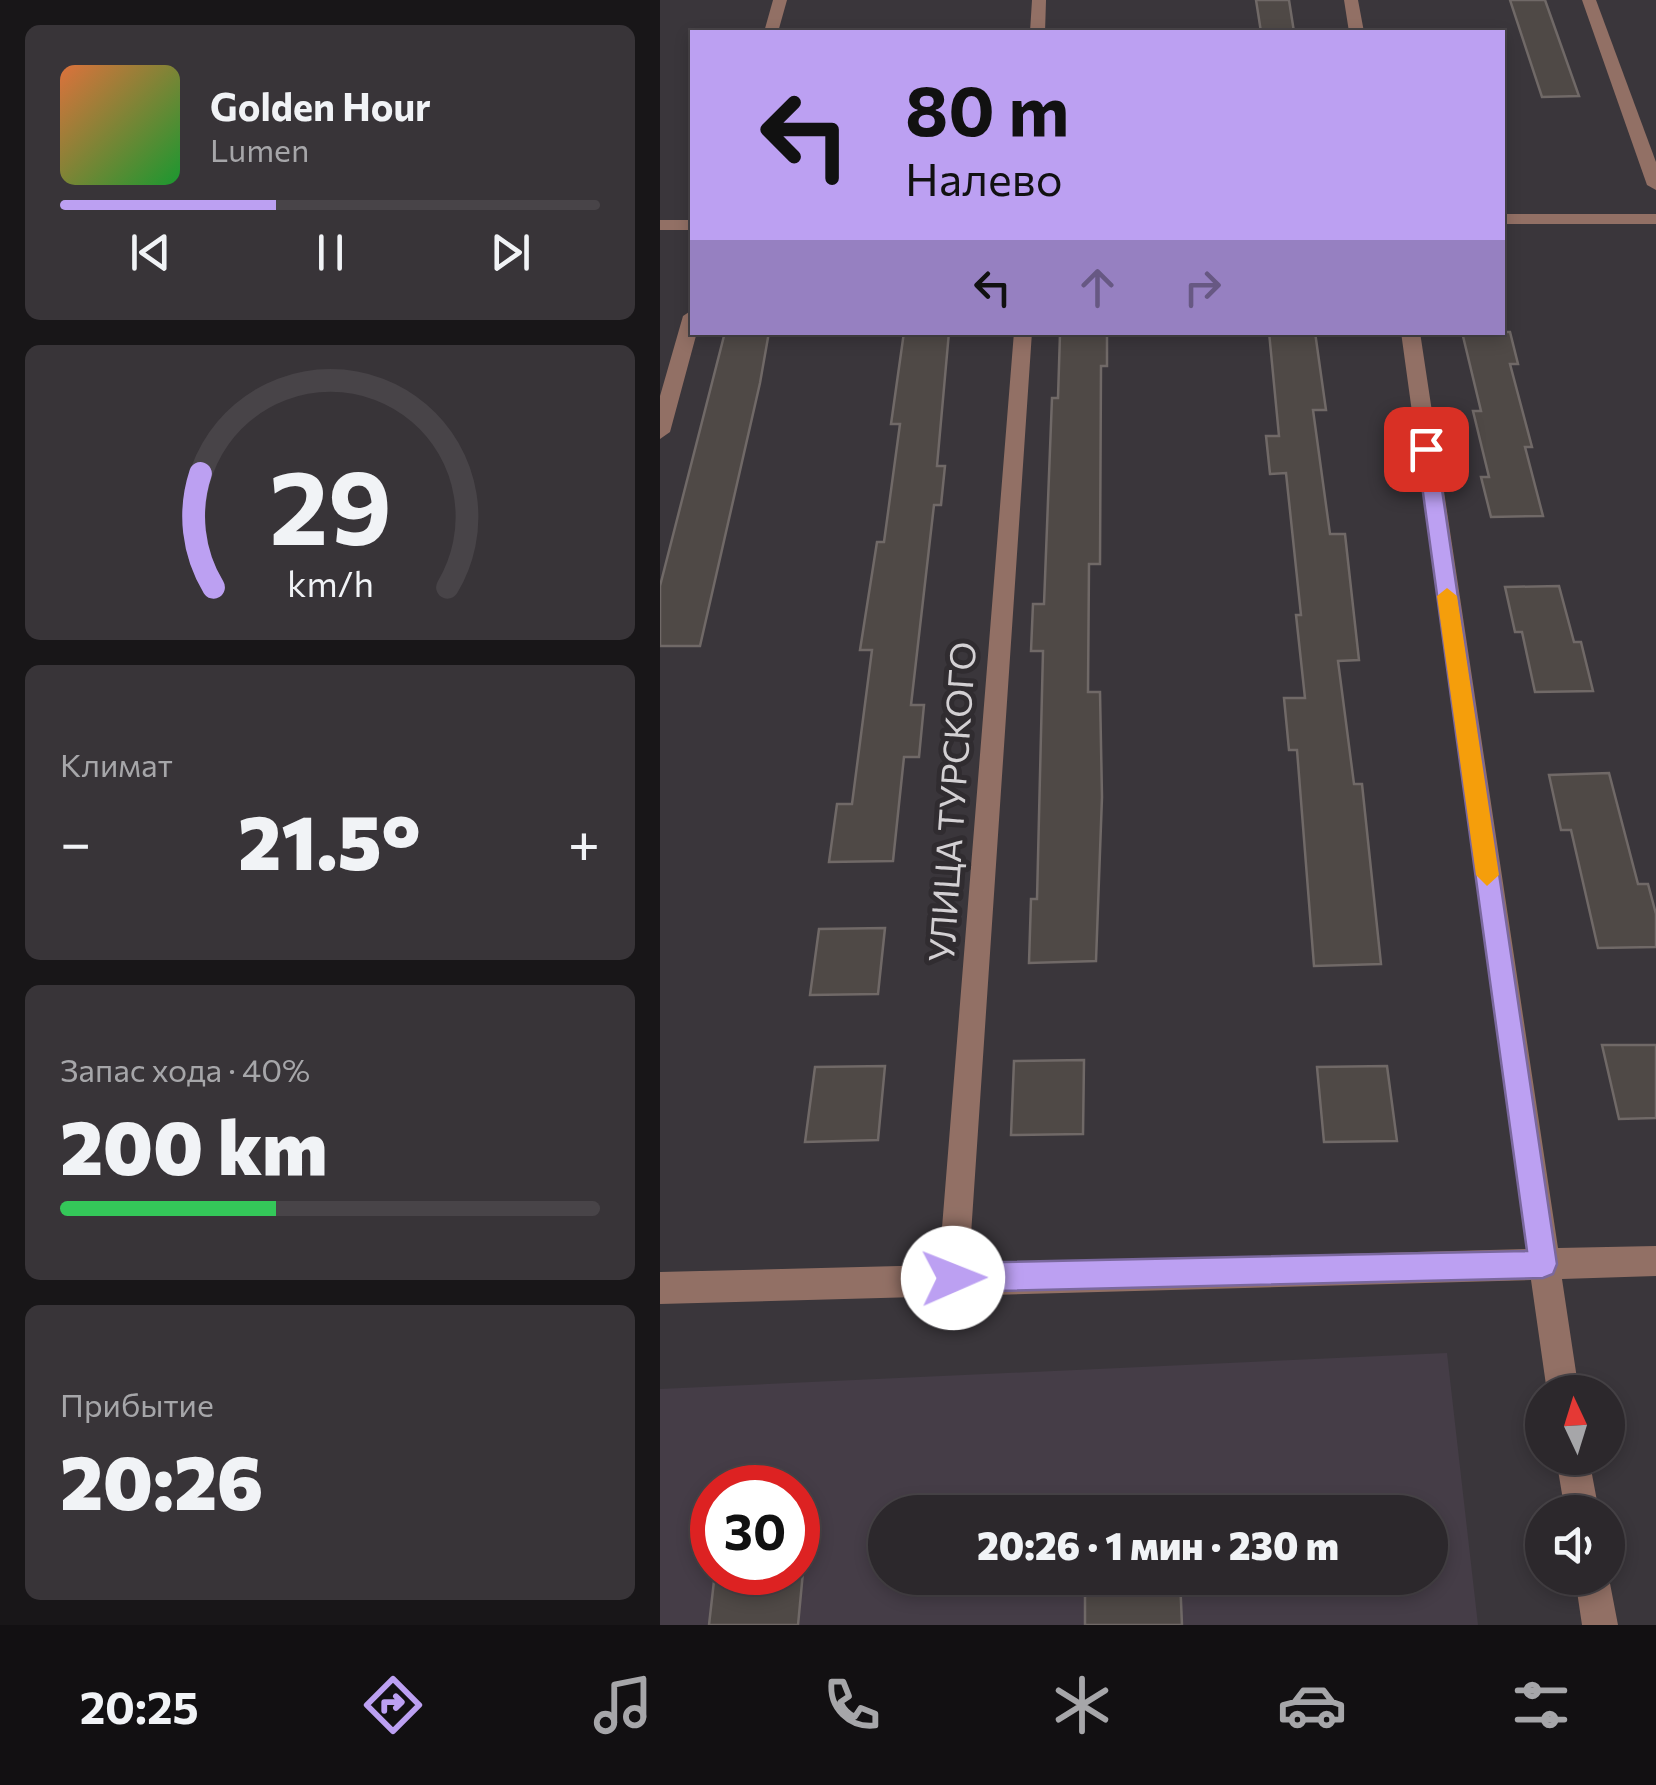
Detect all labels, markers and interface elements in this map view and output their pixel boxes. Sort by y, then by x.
text: 80 m [905,65,1069,150]
icon: left [740,70,870,200]
text: Golden Hour [210,82,431,129]
text: Lumen [210,129,309,169]
text: Налево [905,150,1063,205]
icon: previous [123,225,178,280]
icon: pause [303,225,358,280]
icon: next [483,225,538,280]
icon: left [965,260,1020,315]
icon: ahead [1070,260,1125,315]
icon: right [1175,260,1230,315]
pin [1384,407,1469,492]
icon: arrive [1399,422,1454,477]
text: 29 [269,439,391,566]
text: km/h [287,561,373,604]
street label: УЛИЦА ТУРСКОГО [918,640,983,963]
text: Климат [60,744,173,784]
text: 21.5° [238,794,421,885]
text: − [60,807,91,874]
text: + [568,807,600,874]
text: Запас хода · 40% [60,1049,310,1089]
text: 200 km [60,1099,328,1190]
position arrow [901,1226,1005,1330]
north arrow [1525,1375,1625,1475]
map controls [1525,1375,1625,1595]
text: Прибытие [60,1384,214,1424]
text: 20:26 [60,1434,263,1525]
speed limit sign: 30 [690,1465,820,1595]
button: sound [1525,1495,1625,1595]
text: 20:26 · 1 мин · 230 m [977,1521,1339,1568]
icon: directions [358,1670,428,1740]
icon: music [588,1670,658,1740]
icon: phone [817,1670,887,1740]
icon: climate [1047,1670,1117,1740]
icon: car [1277,1670,1347,1740]
icon: filters [1506,1670,1576,1740]
text: 20:25 [80,1678,199,1733]

